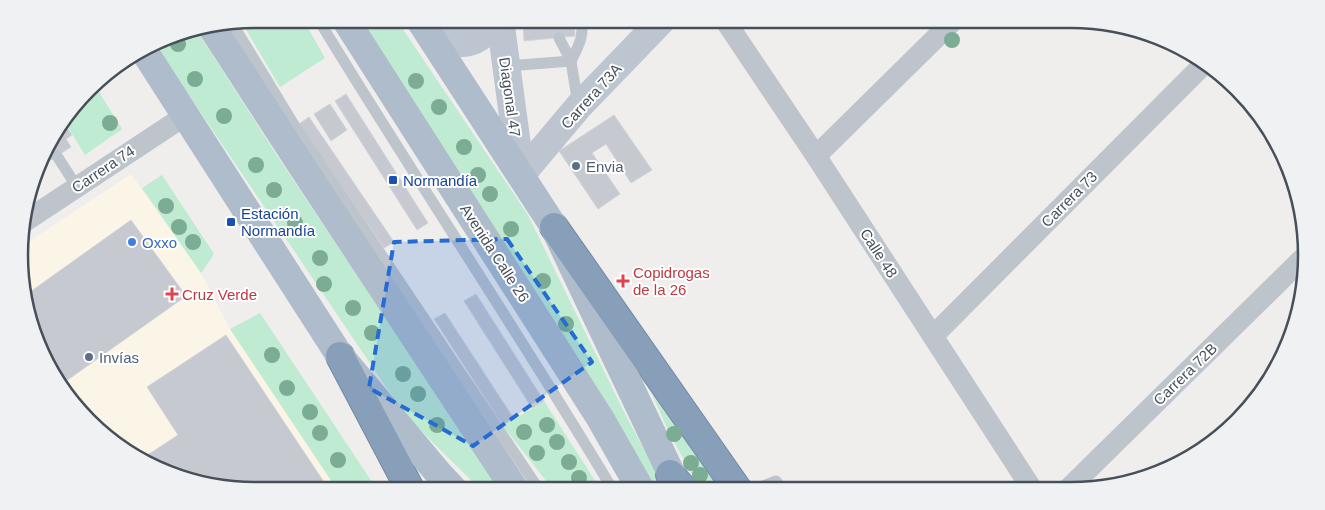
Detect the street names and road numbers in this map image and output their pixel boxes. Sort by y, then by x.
street label: Diagonal 47 [496,56,524,138]
street label: Carrera 73A [557,60,625,132]
street label: Carrera 74 [69,142,137,196]
street label: Carrera 73 [1038,168,1100,230]
street label: Avenida Calle 26 [457,201,533,305]
street label: Calle 48 [857,225,901,281]
street label: Carrera 72B [1150,340,1220,408]

